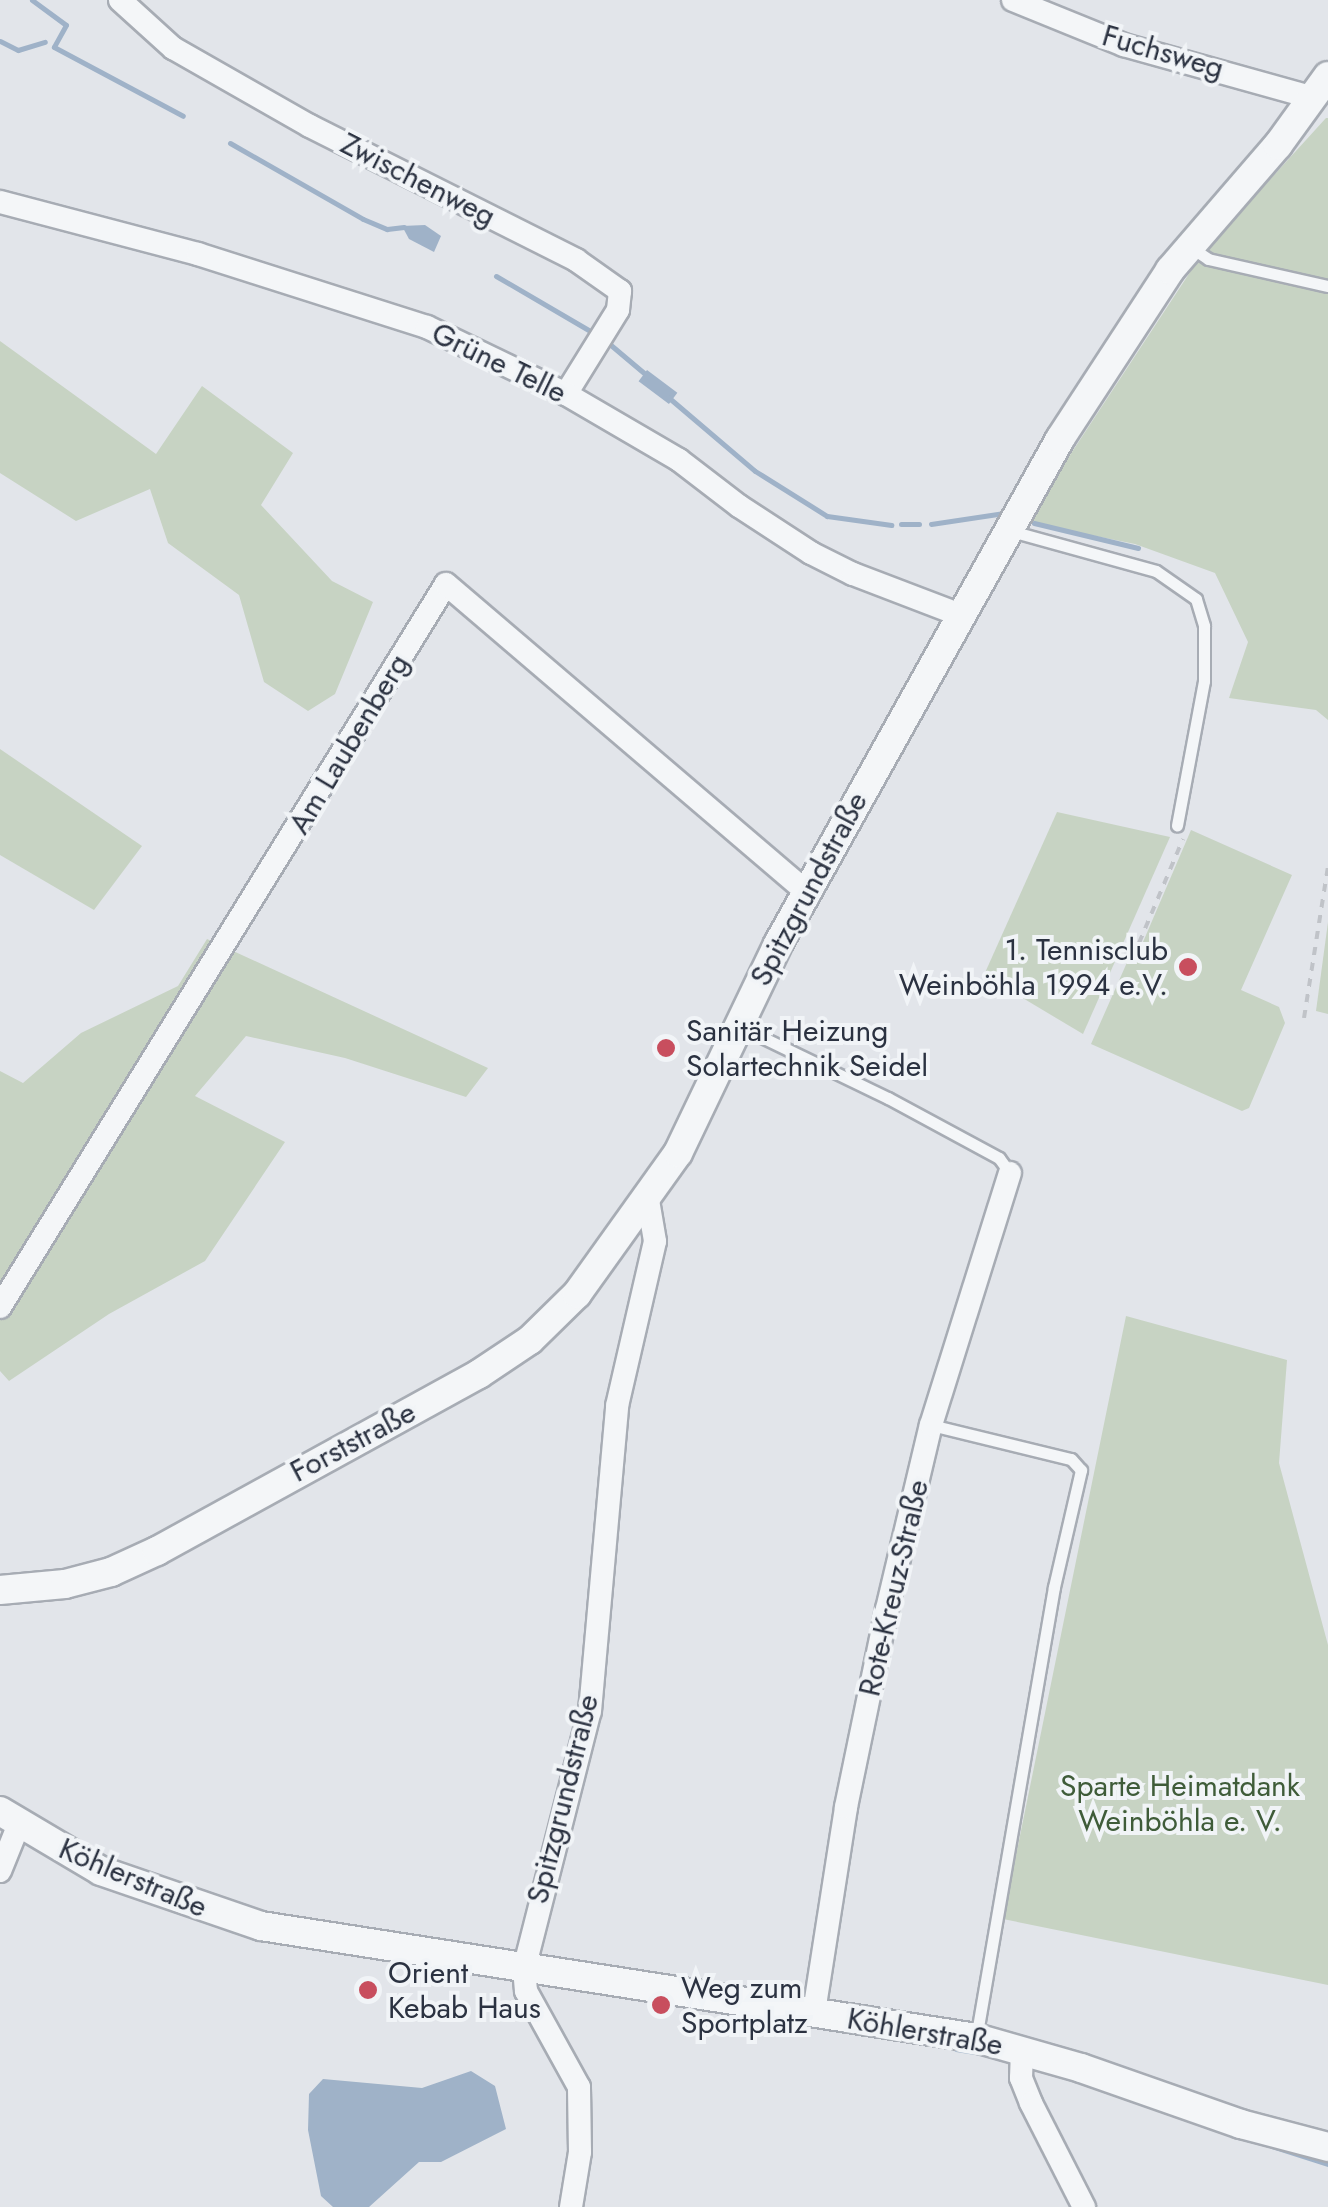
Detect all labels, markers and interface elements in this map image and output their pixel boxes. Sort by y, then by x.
street label: Fuchsweg [1098,18,1228,86]
street label: Zwischenweg [335,126,501,234]
street label: Grüne Telle [426,315,572,411]
street label: Am Laubenberg [281,647,417,841]
street label: Spitzgrundstraße [743,786,875,992]
place label: 1. Tennisclub Weinböhla 1994 e.V. [899,932,1168,1002]
marker: 1. Tennisclub Weinböhla 1994 e.V. [1177,956,1199,978]
place label: Sanitär Heizung Solartechnik Seidel [686,1013,928,1084]
marker: Sanitär Heizung Solartechnik Seidel [655,1037,677,1059]
street label: Forststraße [284,1394,422,1490]
street label: Rote-Kreuz-Straße [852,1476,936,1700]
street label: Spitzgrundstraße [520,1691,606,1907]
park label: Sparte Heimatdank Weinböhla e. V. [1060,1768,1300,1838]
street label: Köhlerstraße [54,1831,212,1925]
place label: Orient Kebab Haus [388,1955,541,2026]
place label: Weg zum Sportplatz [681,1970,808,2040]
marker: Orient Kebab Haus [357,1979,379,2001]
marker: Weg zum Sportplatz [650,1994,672,2016]
street label: Köhlerstraße [844,2001,1006,2063]

